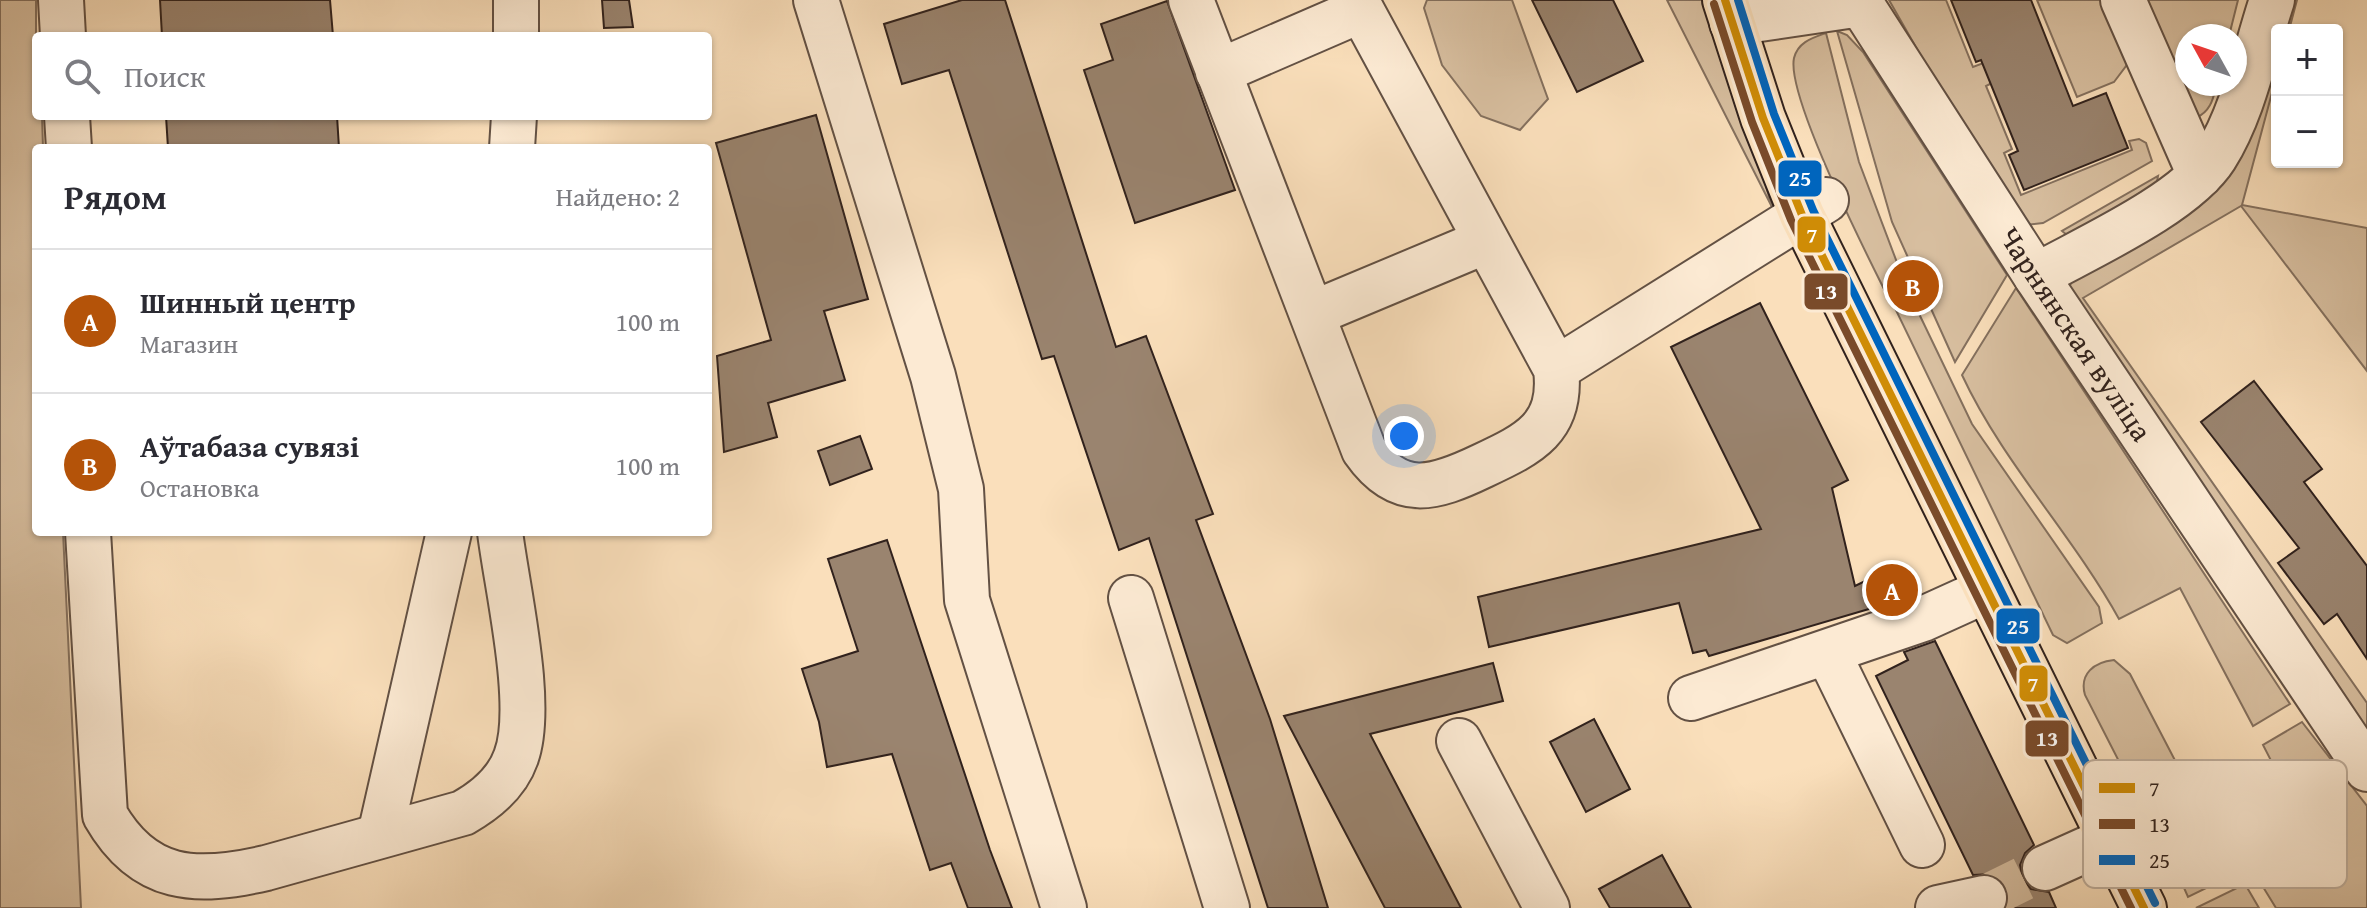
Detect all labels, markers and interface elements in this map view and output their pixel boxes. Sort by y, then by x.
north arrow [2175,24,2247,96]
map controls [2271,24,2343,168]
button: + [2271,24,2343,96]
search box [32,32,712,120]
icon: search [60,54,104,98]
text: Поиск [124,54,206,98]
button: − [2271,96,2343,168]
line badge: 25 [1777,159,1823,198]
text: 25 [1789,162,1811,194]
text: Рядом [64,172,167,221]
text: Найдено: 2 [556,177,680,216]
line badge: 7 [1796,215,1827,254]
street label: Чарнянская вуліца [1989,217,2164,450]
text: 7 [1806,218,1818,250]
pin: B [1887,256,1939,316]
line badge: 13 [1803,272,1849,311]
text: 13 [1815,275,1837,307]
text: Шинный центр [140,280,356,324]
text: A [82,302,98,341]
text: 100 m [615,302,680,341]
text: Магазин [140,324,238,363]
your location [1384,416,1424,456]
text: Аўтабаза сувязі [140,424,359,468]
text: B [82,446,98,485]
text: 100 m [615,446,680,485]
text: Остановка [140,468,259,507]
pin: A [1866,560,1918,620]
line badge: 25 [1995,607,2041,645]
text: 25 [2007,610,2029,642]
line badge: 7 [2018,664,2049,703]
text: 7 [2027,667,2039,699]
line badge: 13 [2024,719,2070,758]
text: 13 [2036,722,2058,754]
legend [2083,760,2347,888]
text: 7 [2149,772,2160,804]
text: 13 [2149,808,2170,840]
text: 25 [2149,844,2170,876]

